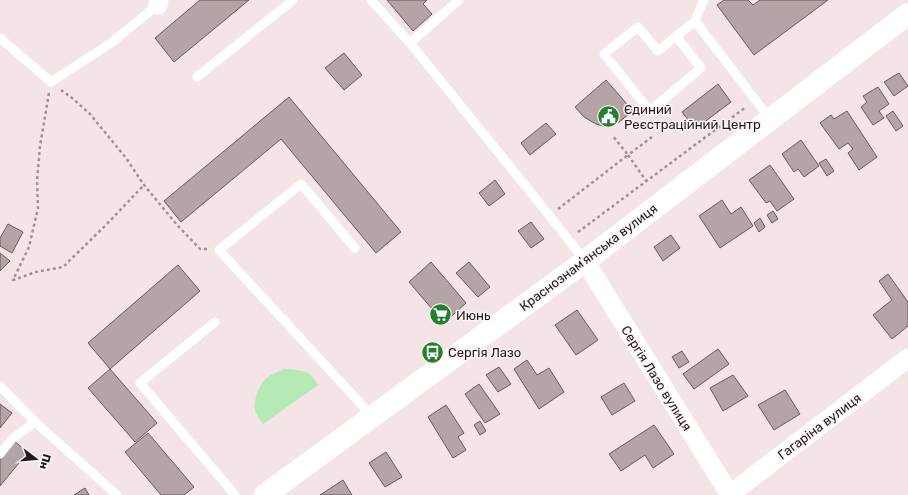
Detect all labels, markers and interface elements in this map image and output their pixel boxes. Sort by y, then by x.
place label: Єдиний Реєстраційний Центр [624,102,761,132]
public building icon: Єдиний Реєстраційний Центр [596,103,622,129]
street label: Краснознамʼянська вулиця [516,201,660,314]
supermarket icon: Июнь [428,302,454,328]
place label: Июнь [456,308,491,323]
street label: Сергія Лазо вулиця [618,323,695,434]
bus stop icon: Сергія Лазо [419,339,445,365]
place label: Сергія Лазо [448,345,521,360]
street label: Гагаріна вулиця [775,390,864,463]
north arrow [16,439,56,479]
text: Пн [37,453,53,471]

